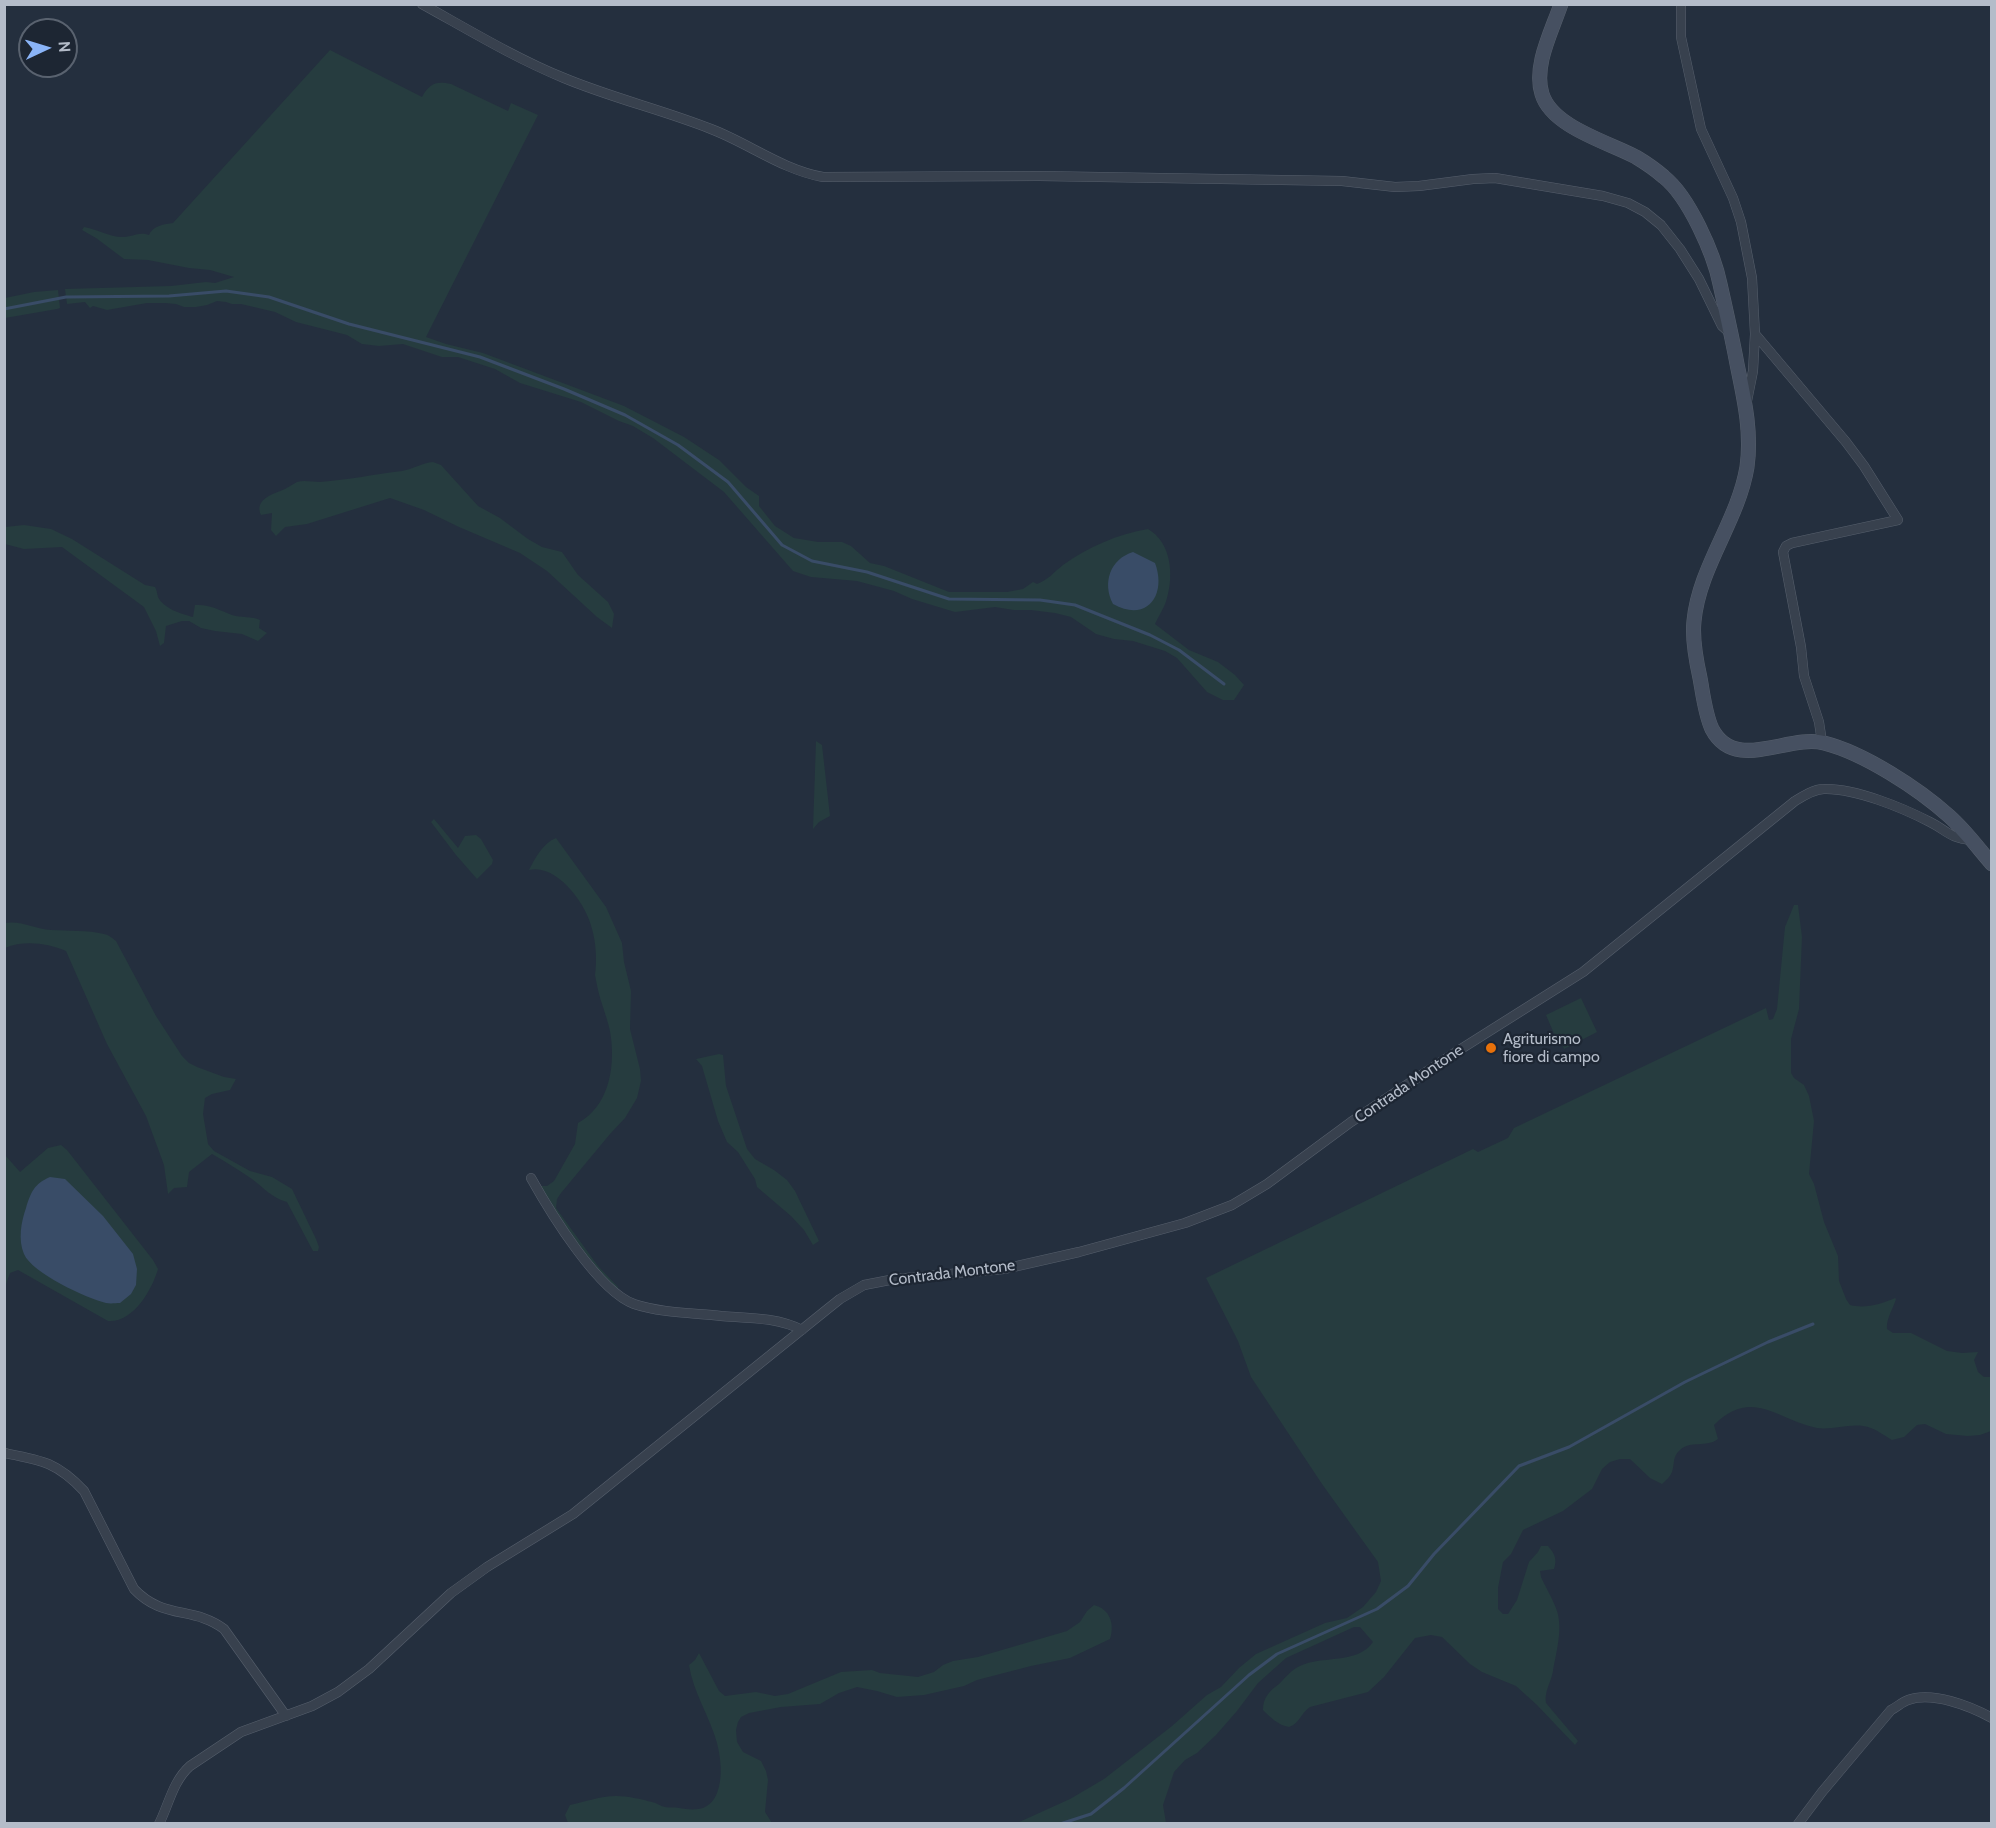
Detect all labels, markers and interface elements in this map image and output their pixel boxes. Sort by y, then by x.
north arrow [18,18,78,78]
text: N [55,41,74,53]
place label: Agriturismo fiore di campo [1503,1029,1600,1067]
street label: Contrada Montone [1351,1041,1467,1127]
marker: Agriturismo fiore di campo [1484,1041,1498,1055]
street label: Contrada Montone [888,1256,1016,1290]

